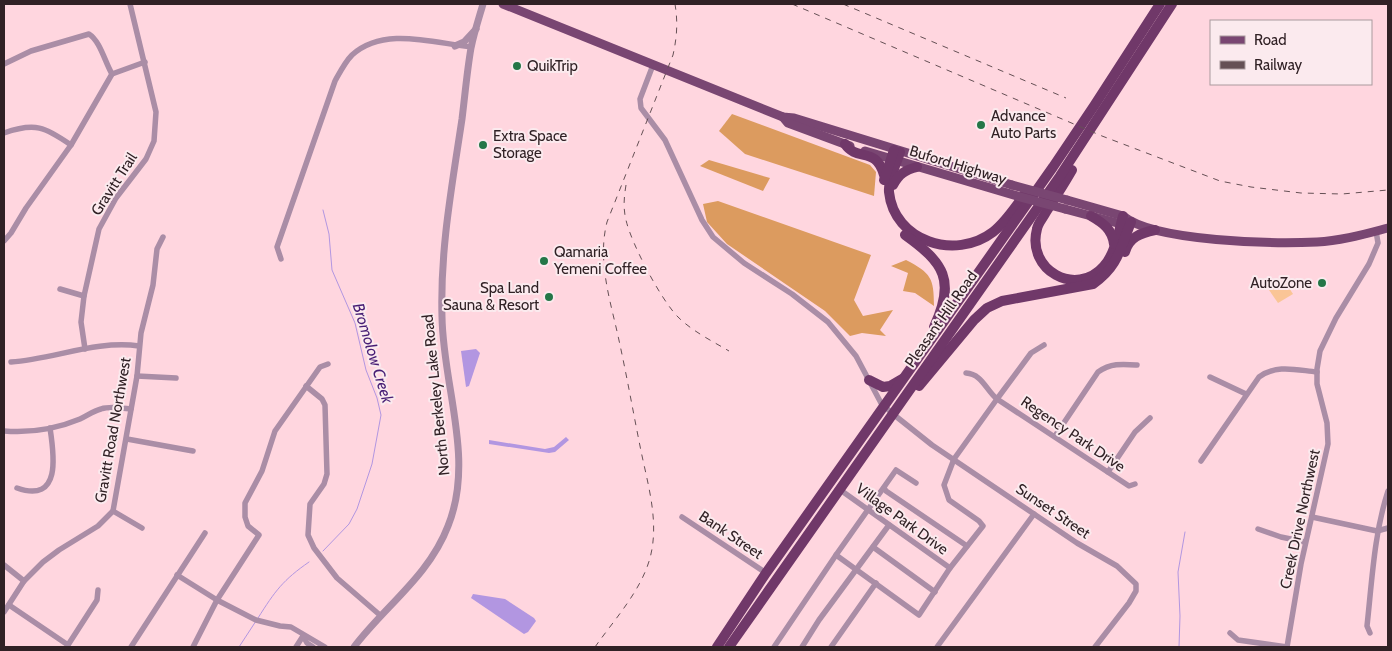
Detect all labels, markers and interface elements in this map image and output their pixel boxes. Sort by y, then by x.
legend [1210,20,1372,85]
text: Road [1254,31,1287,49]
text: Railway [1254,56,1303,74]
place label: QuikTrip [527,57,578,75]
marker: QuikTrip [511,60,523,72]
place label: Advance Auto Parts [991,107,1056,142]
marker: Advance Auto Parts [975,119,987,131]
place label: Extra Space Storage [493,127,568,162]
marker: Extra Space Storage [477,139,489,151]
street label: Buford Highway [907,142,1009,188]
street label: Gravitt Trail [87,149,141,219]
place label: Qamaria Yemeni Coffee [553,243,647,278]
marker: Qamaria Yemeni Coffee [538,255,550,267]
street label: Pleasant Hill Road [901,267,981,371]
place label: AutoZone [1250,274,1312,292]
marker: AutoZone [1316,277,1328,289]
place label: Spa Land Sauna & Resort [443,279,539,314]
marker: Spa Land Sauna & Resort [543,291,555,303]
water label: Bromolow Creek [349,301,398,407]
street label: North Berkeley Lake Road [419,313,453,477]
street label: Gravitt Road Northwest [91,356,135,504]
street label: Regency Park Drive [1017,392,1129,476]
street label: Creek Drive Northwest [1276,448,1324,590]
street label: Village Park Drive [852,479,952,559]
street label: Sunset Street [1012,480,1094,542]
street label: Bank Street [696,507,766,563]

